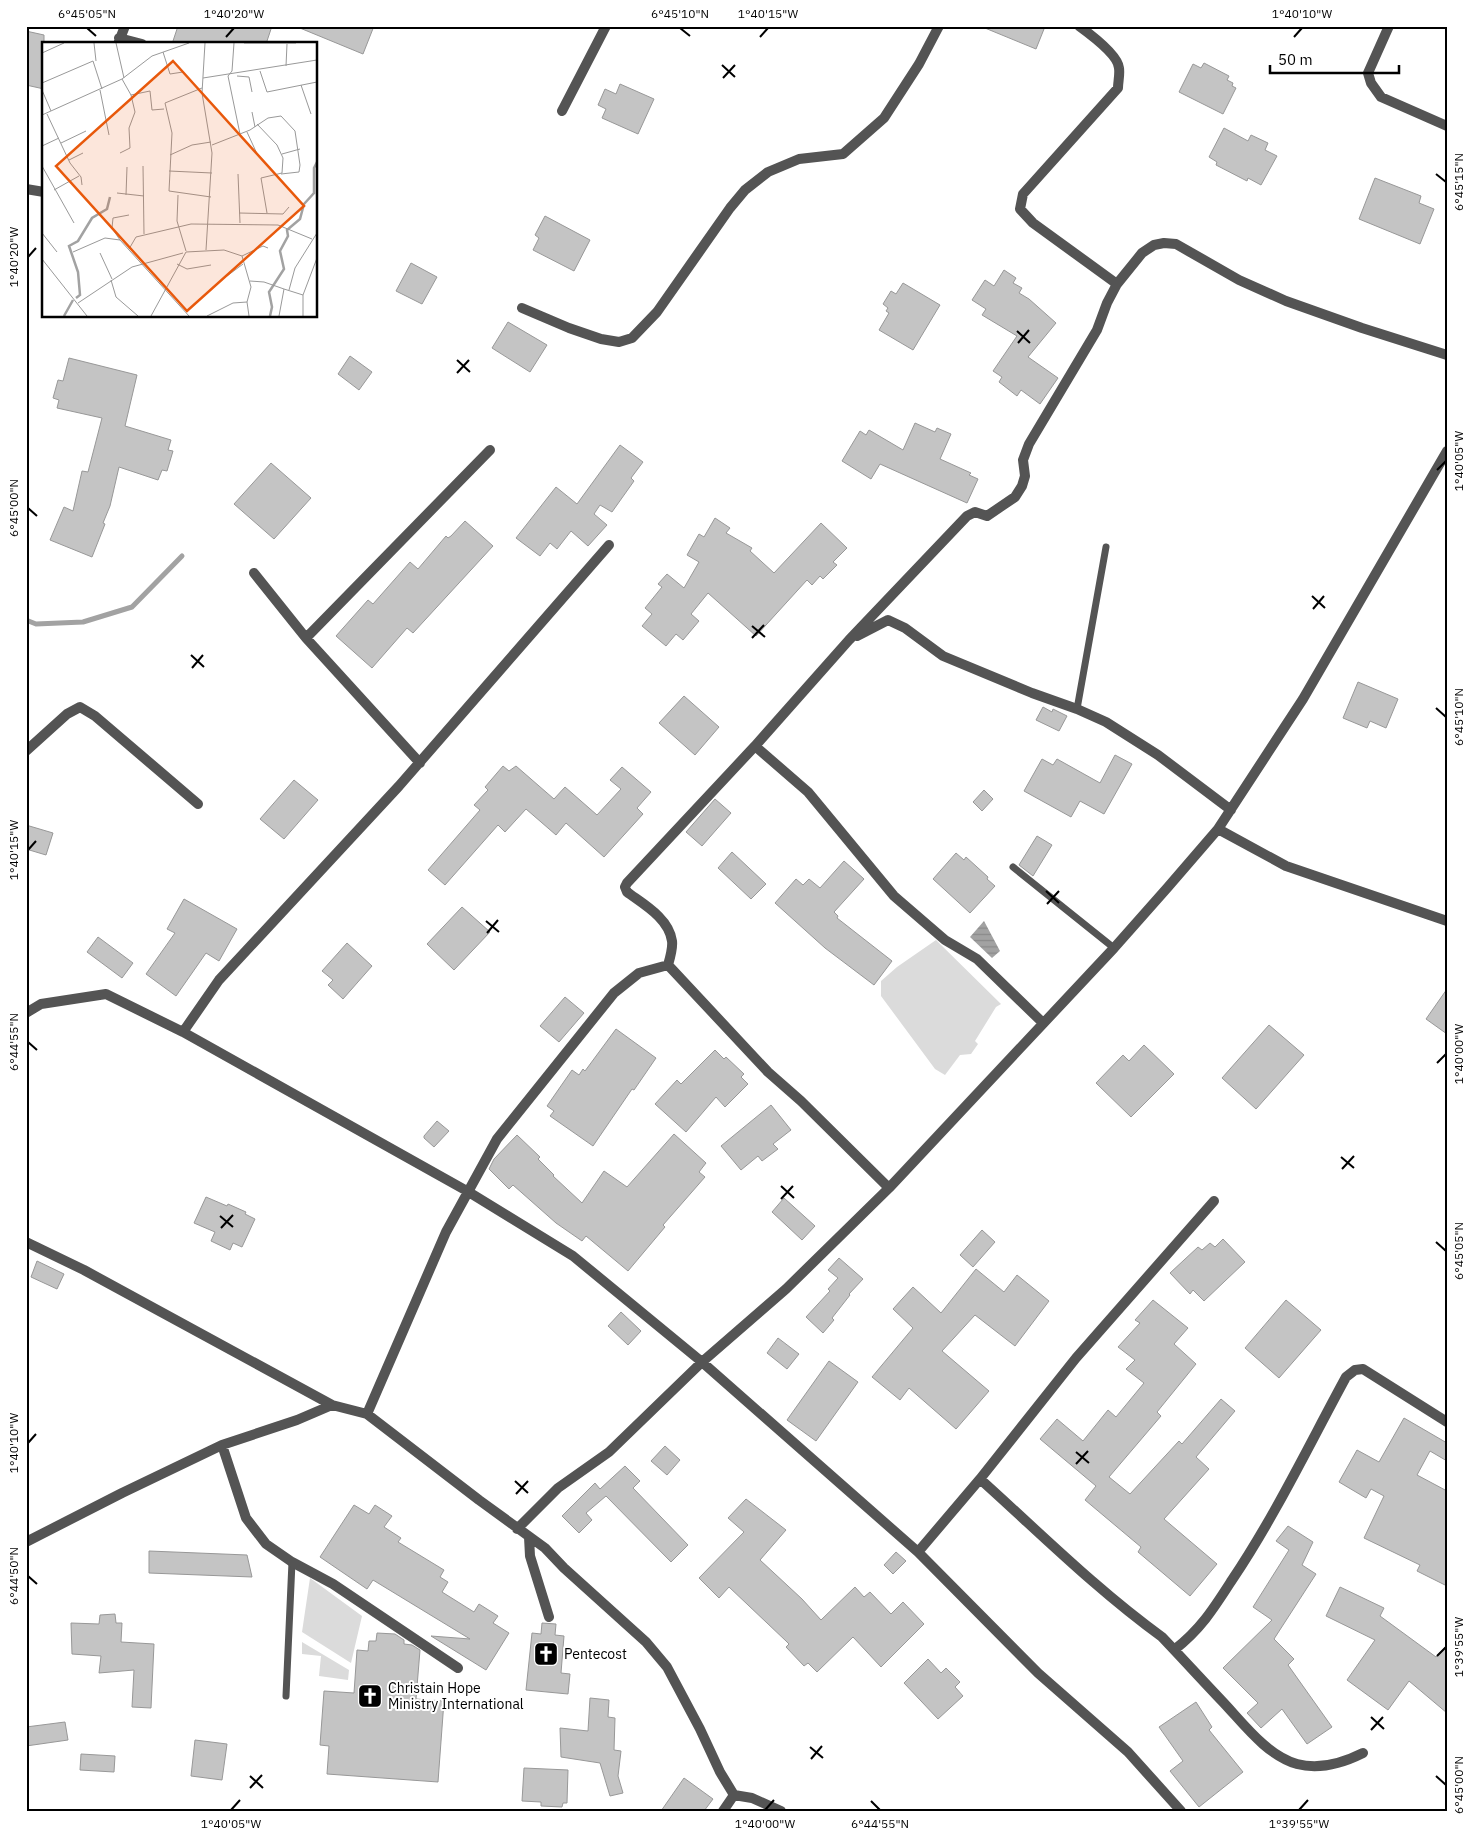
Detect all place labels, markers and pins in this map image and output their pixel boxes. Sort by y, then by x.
church icon: Pentecost [533,1641,559,1667]
place label: Pentecost [564,1645,627,1663]
place label: Christain Hope Ministry International [388,1679,524,1713]
church icon: Christain Hope Ministry International [357,1683,383,1709]

